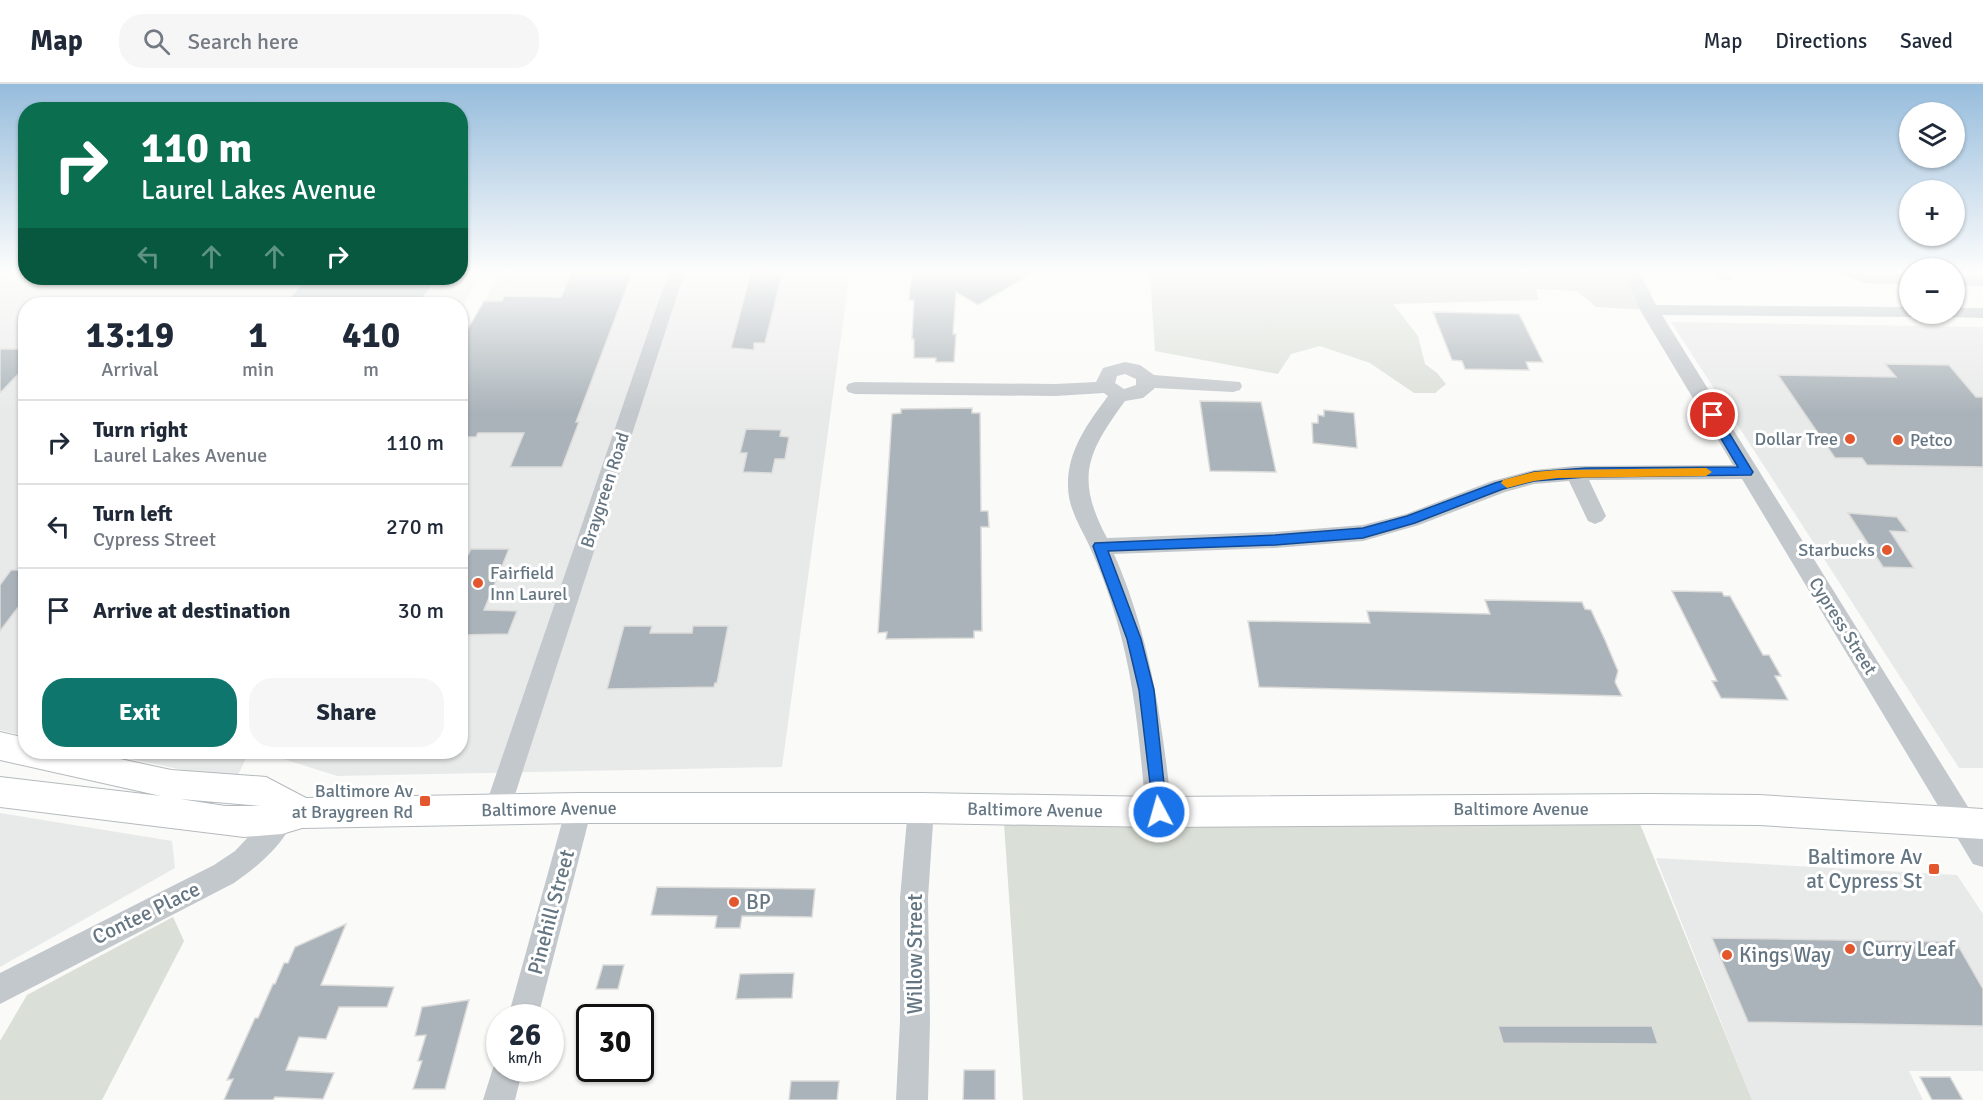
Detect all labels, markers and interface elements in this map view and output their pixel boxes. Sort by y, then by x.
search box [119,14,539,68]
text: Map [30,24,83,58]
icon: search [140,25,173,58]
text: Search here [188,28,299,55]
text: Map [1704,28,1742,54]
text: Directions [1775,28,1867,54]
text: Saved [1900,28,1953,54]
map controls [1899,102,1965,324]
button: layers [1899,102,1965,168]
text: 110 m [141,123,252,174]
icon: right [42,126,120,204]
text: Laurel Lakes Avenue [141,174,376,207]
button: + [1899,180,1965,246]
icon: left [132,240,165,273]
icon: ahead [195,240,228,273]
icon: ahead [258,240,291,273]
icon: right [321,240,354,273]
button: − [1899,258,1965,324]
text: 13:19 [86,313,174,358]
text: 1 [248,313,268,358]
text: 410 [342,313,400,358]
text: Arrival [101,357,159,382]
text: min [242,357,274,382]
text: m [363,357,379,382]
pin [1687,389,1738,440]
icon: arrive [1696,398,1729,431]
text: Turn right [93,416,188,443]
icon: right [42,426,75,459]
place label: Dollar Tree [1755,428,1838,450]
text: 110 m [386,429,444,456]
street label: Braygreen Road [576,429,634,551]
place label: Petco [1910,429,1953,451]
marker: Dollar Tree [1843,432,1857,446]
marker: Petco [1891,433,1905,447]
text: Laurel Lakes Avenue [93,443,267,468]
text: Turn left [93,500,173,527]
icon: left [42,510,75,543]
text: 270 m [386,513,444,540]
text: Cypress Street [93,527,216,552]
place label: Starbucks [1798,539,1875,561]
marker: Starbucks [1880,543,1894,557]
place label: Fairfield Inn Laurel [490,562,568,605]
street label: Cypress Street [1804,573,1882,679]
marker: Fairfield Inn Laurel [471,576,485,590]
icon: arrive [42,594,75,627]
text: Arrive at destination [93,597,290,624]
text: 30 m [398,597,444,624]
button: Exit [42,678,237,747]
button: Share [249,678,444,747]
place label: Baltimore Av at Braygreen Rd [292,780,414,823]
position arrow [1127,780,1191,844]
marker: Baltimore Av at Braygreen Rd [418,794,432,808]
street label: Baltimore Avenue [481,797,617,821]
street label: Baltimore Avenue [967,798,1103,822]
street label: Baltimore Avenue [1453,798,1589,820]
place label: Baltimore Av at Cypress St [1806,844,1922,894]
street label: Pinehill Street [522,847,580,977]
marker: Baltimore Av at Cypress St [1927,862,1941,876]
street label: Contee Place [88,876,204,950]
place label: BP [746,889,771,915]
street label: Willow Street [902,894,928,1014]
marker: BP [727,895,741,909]
place label: Curry Leaf [1862,936,1956,962]
place label: Kings Way [1739,942,1831,968]
marker: Curry Leaf [1843,942,1857,956]
marker: Kings Way [1720,948,1734,962]
speed limit sign: 30 [576,1004,654,1082]
text: 26 [509,1017,541,1054]
text: km/h [508,1049,542,1067]

